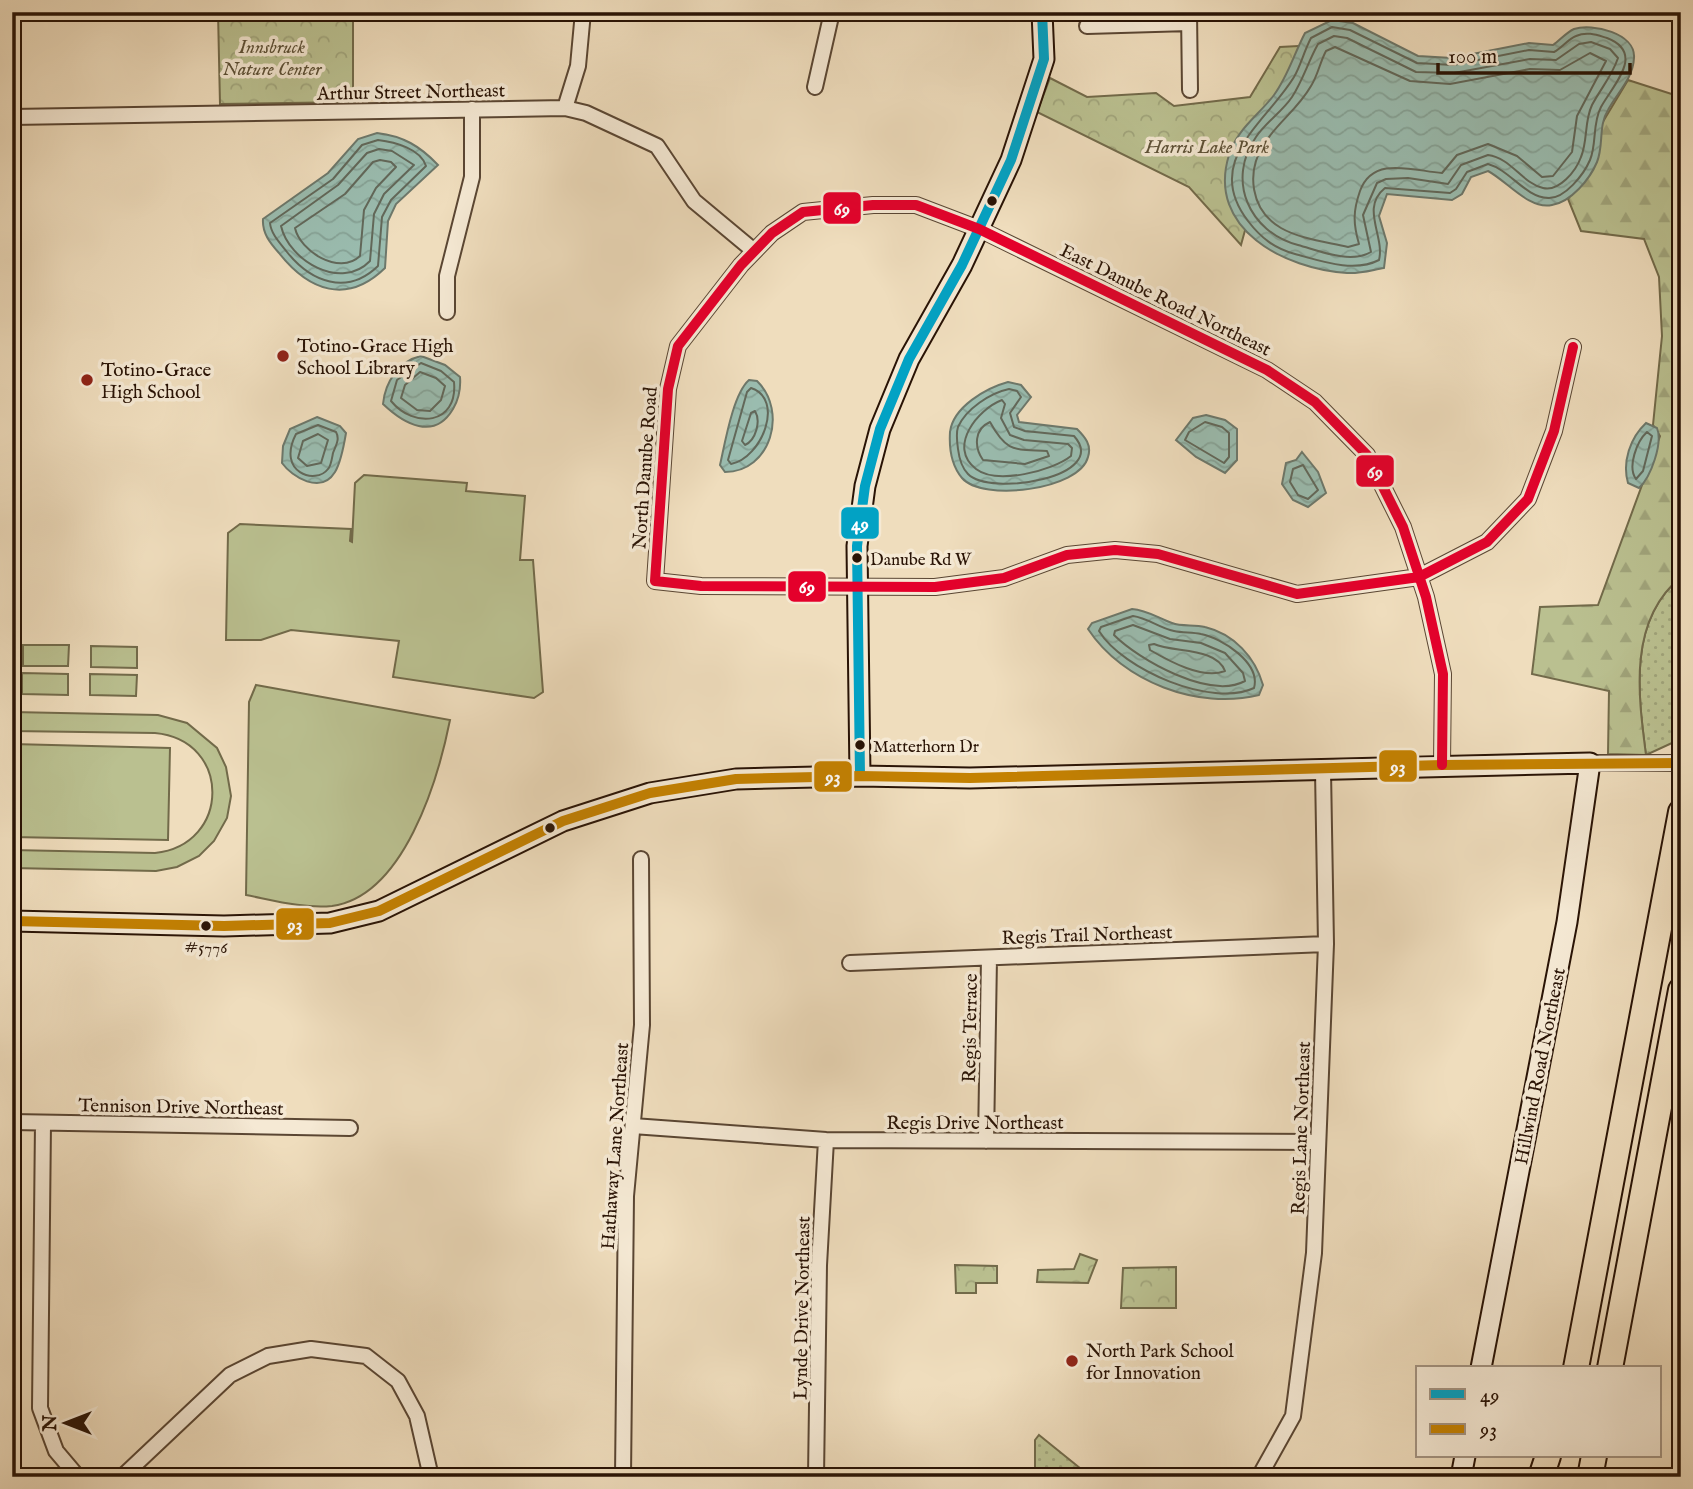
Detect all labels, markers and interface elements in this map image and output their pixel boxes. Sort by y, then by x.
scale bar [1438,32,1630,76]
park label: Innsbruck Nature Center [222,36,323,82]
text: 100 m [1448,44,1497,71]
street label: Arthur Street Northeast [316,79,506,107]
park label: Harris Lake Park [1144,136,1269,160]
line badge: 69 [822,191,862,225]
unlabelled marker [985,194,999,208]
text: 69 [834,198,850,222]
street label: East Danube Road Northeast [1056,239,1275,363]
place label: Totino-Grace High School Library [297,335,453,381]
marker: Totino-Grace High School Library [275,348,291,364]
place label: Totino-Grace High School [101,359,212,405]
marker: Totino-Grace High School [79,372,95,388]
street label: North Danube Road [628,385,664,550]
line badge: 69 [1355,454,1395,488]
text: 69 [1367,461,1383,485]
line badge: 49 [840,506,880,540]
text: 49 [851,513,869,537]
place label: Danube Rd W [870,550,972,571]
marker: Danube Rd W [850,551,864,565]
line badge: 69 [787,570,827,603]
text: 69 [799,576,815,600]
place label: Matterhorn Dr [873,737,980,758]
marker: Matterhorn Dr [853,738,867,752]
line badge: 93 [1378,749,1418,783]
text: 93 [1389,756,1406,780]
line badge: 93 [813,760,853,793]
text: 93 [824,766,841,790]
unlabelled marker [543,821,557,835]
line badge: 93 [275,907,315,941]
text: 93 [286,914,303,938]
marker: #5776 [199,919,213,933]
street label: Regis Trail Northeast [1001,921,1173,951]
place label: #5776 [185,938,228,959]
street label: Hillwind Road Northeast [1510,965,1572,1167]
street label: Regis Terrace [958,973,984,1083]
street label: Regis Lane Northeast [1287,1040,1317,1215]
street label: Hathaway Lane Northeast [597,1041,635,1251]
street label: Tennison Drive Northeast [78,1094,284,1122]
street label: Regis Drive Northeast [886,1112,1064,1136]
street label: Lynde Drive Northeast [789,1215,817,1400]
place label: North Park School for Innovation [1086,1340,1234,1386]
marker: North Park School for Innovation [1064,1353,1080,1369]
legend [1416,1366,1662,1458]
text: 49 [1480,1383,1499,1410]
north arrow [32,1388,102,1458]
text: N [39,1414,63,1432]
text: 93 [1479,1417,1497,1444]

